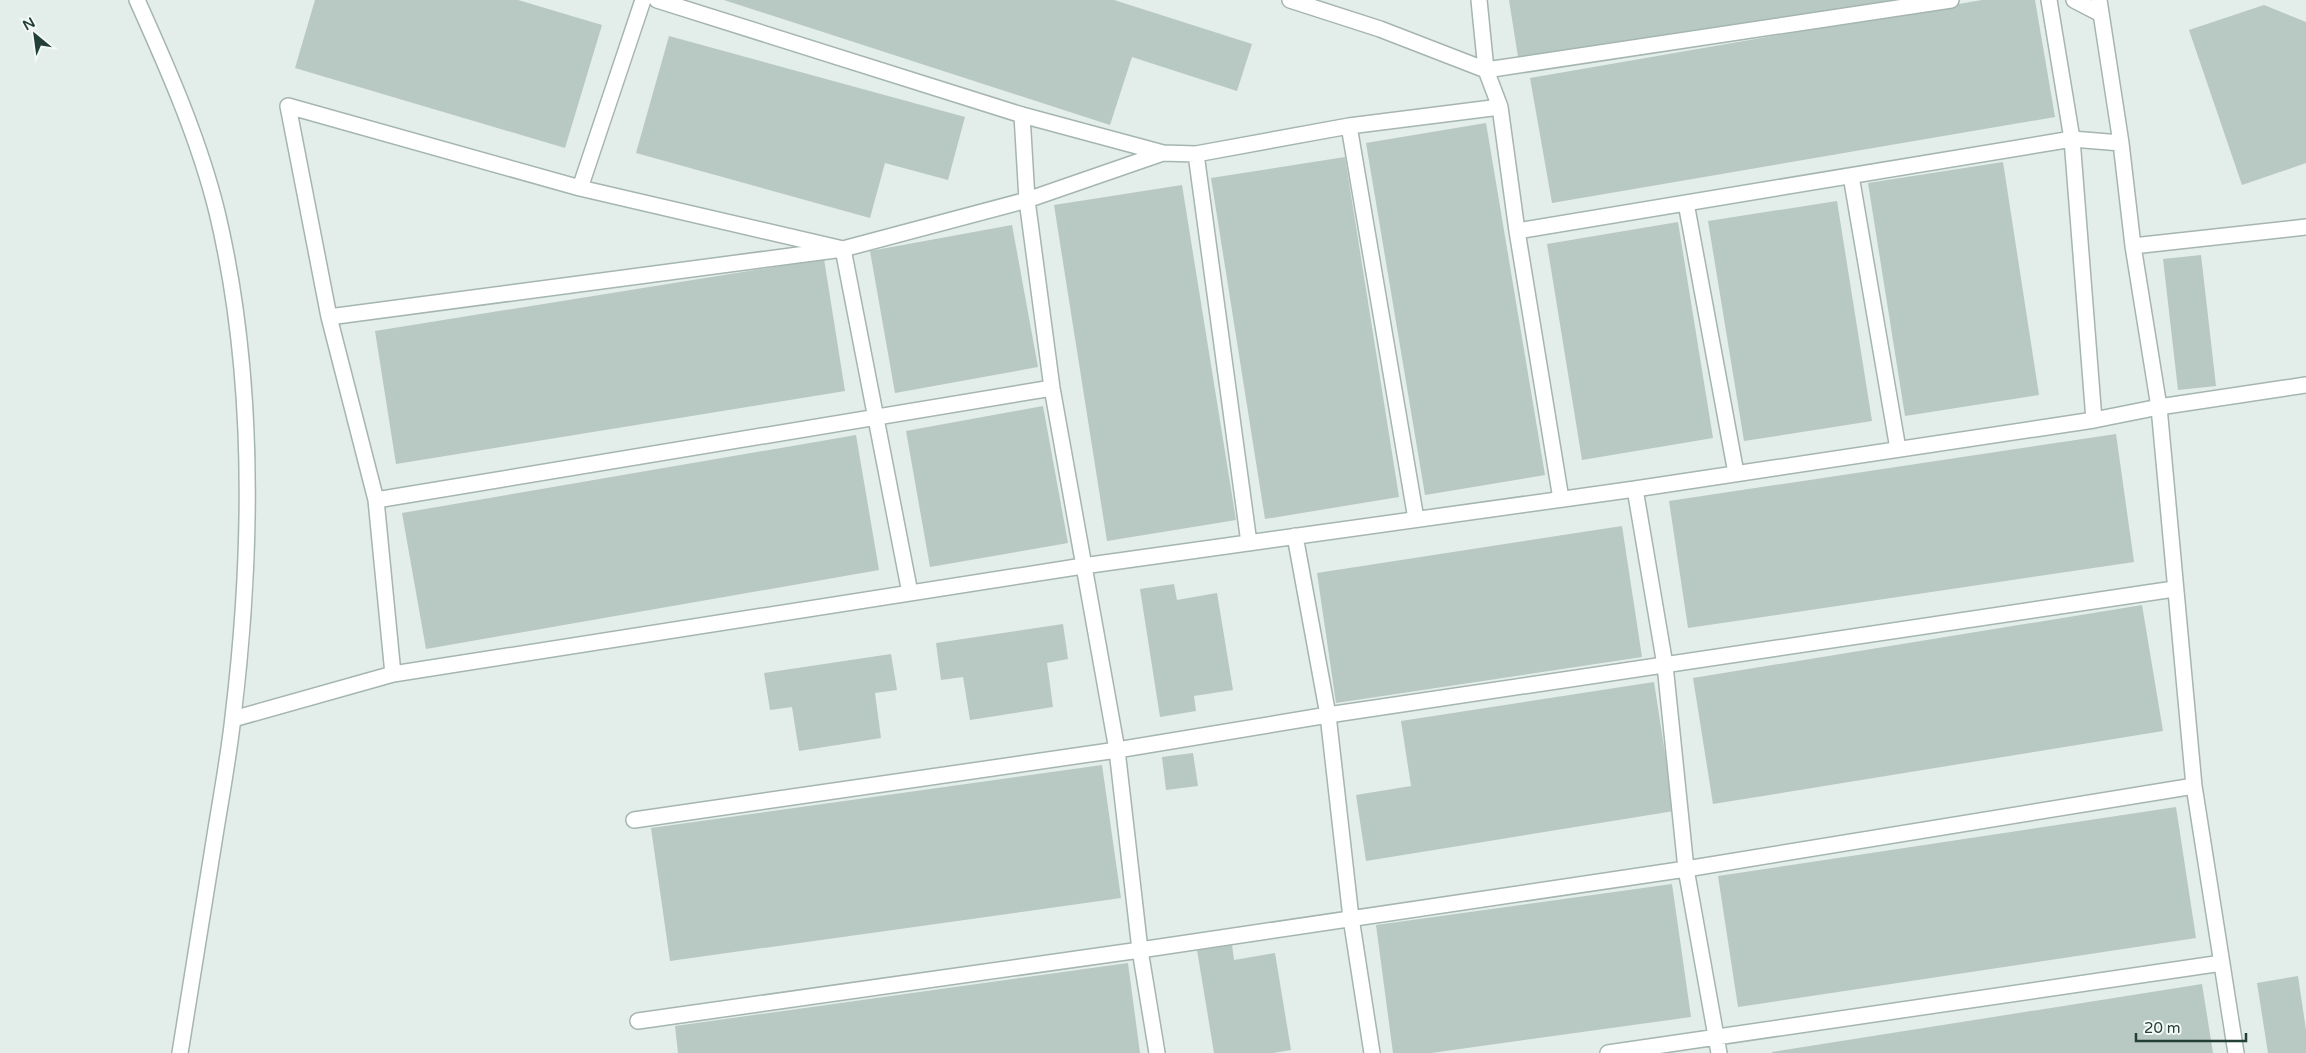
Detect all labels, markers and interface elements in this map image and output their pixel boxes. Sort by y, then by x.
north arrow [10,10,60,60]
text: N [20,14,38,34]
scale bar [2136,1010,2246,1042]
text: 20 m [2144,1019,2181,1037]

